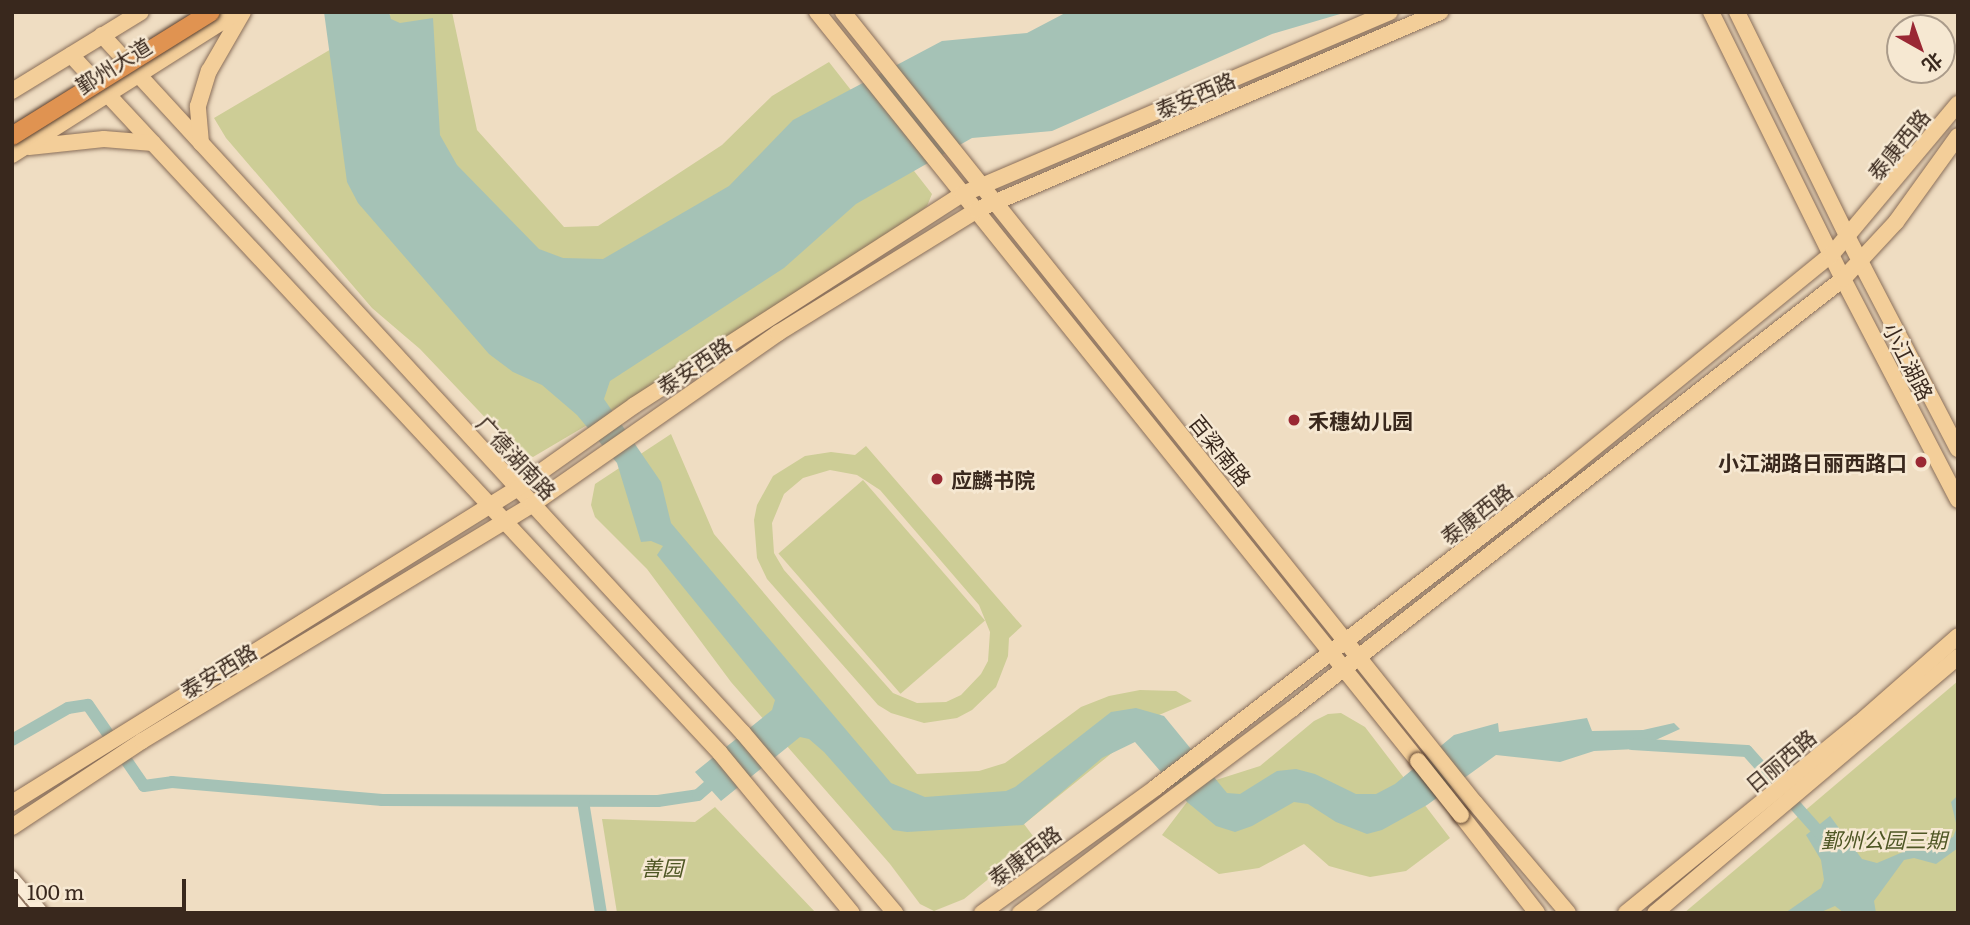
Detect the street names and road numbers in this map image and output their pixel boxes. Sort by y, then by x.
street label: 鄞州大道 [71,32,155,98]
street label: 泰安西路 [1151,66,1239,122]
street label: 泰康西路 [1862,103,1934,185]
street label: 小江湖路 [1879,318,1939,404]
street label: 泰安西路 [652,331,736,399]
street label: 百梁南路 [1185,409,1257,491]
street label: 广德湖南路 [472,410,562,504]
street label: 泰康西路 [1435,477,1517,549]
street label: 泰安西路 [176,638,260,702]
street label: 日丽西路 [1740,723,1820,797]
street label: 泰康西路 [983,820,1065,890]

